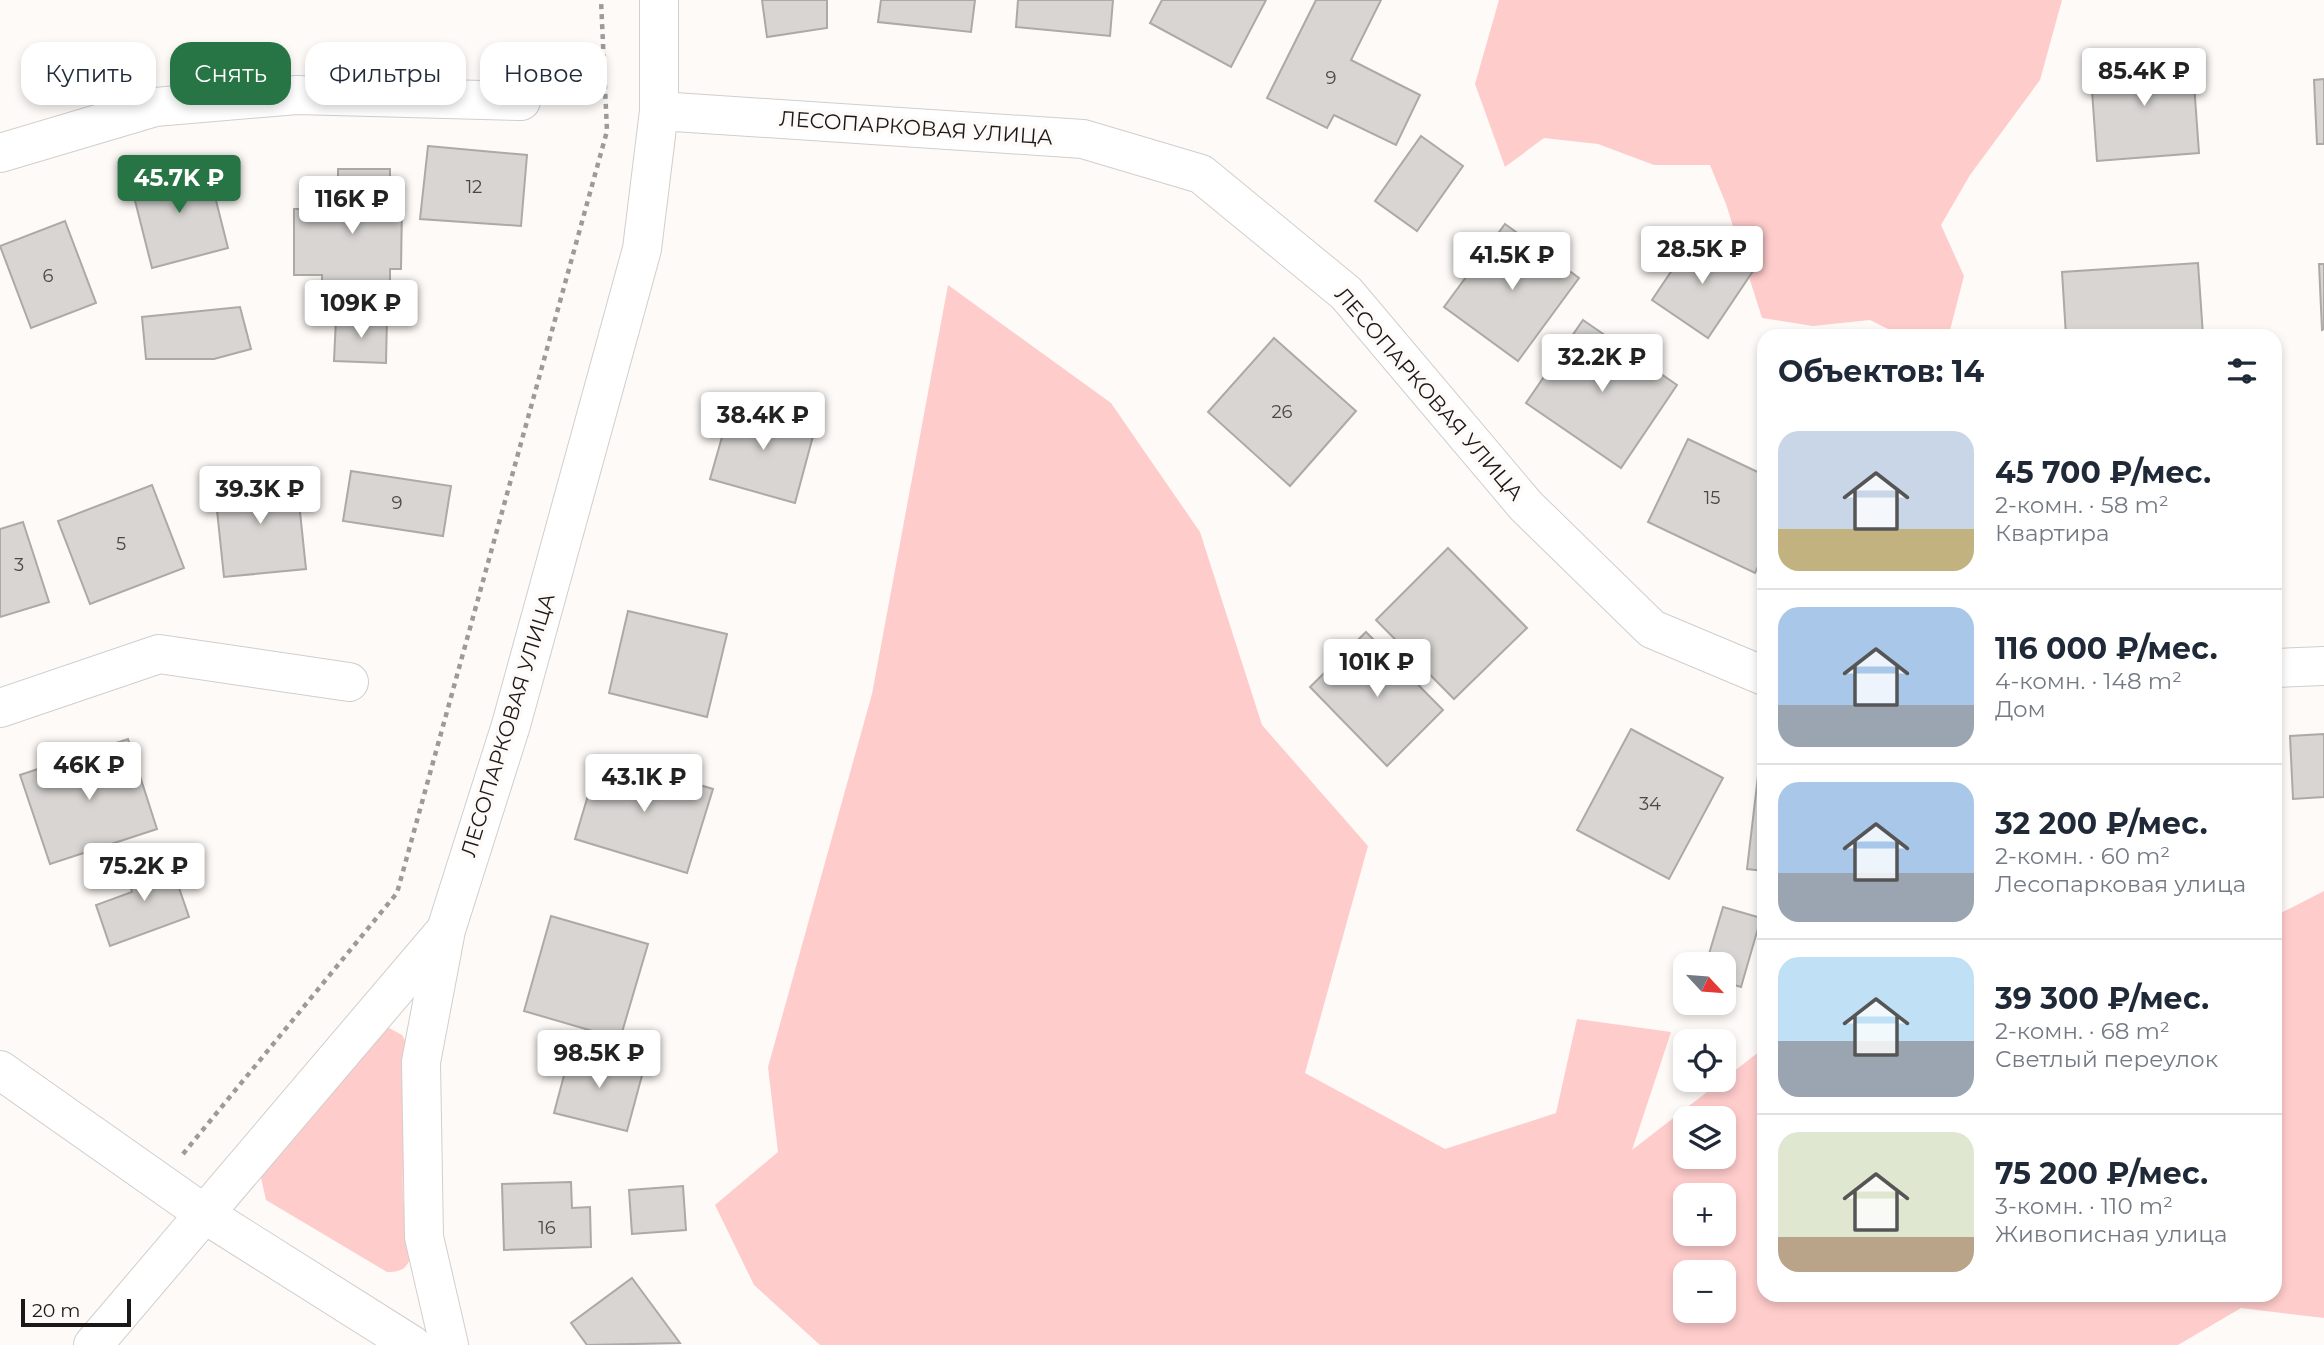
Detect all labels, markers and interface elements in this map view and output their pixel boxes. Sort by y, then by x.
chip: Купить [21,42,156,105]
chip: Снять [170,42,291,105]
chip: Фильтры [305,42,466,105]
chip: Новое [480,42,607,105]
pin: 85.4K ₽ [2079,48,2209,108]
text: 85.4K ₽ [2098,57,2190,85]
house number: 9 [1326,67,1337,89]
street label: ЛЕСОПАРКОВАЯ УЛИЦА [778,105,1054,150]
pin: 45.7K ₽ [114,156,244,215]
text: 45.7K ₽ [134,164,224,192]
pin: 116K ₽ [295,176,409,236]
house number: 12 [466,176,482,198]
text: 116K ₽ [315,185,389,213]
pin: 28.5K ₽ [1637,226,1767,286]
pin: 41.5K ₽ [1447,232,1577,292]
text: 28.5K ₽ [1657,235,1747,263]
text: 41.5K ₽ [1469,241,1555,269]
house number: 6 [43,265,54,287]
pin: 109K ₽ [304,280,418,340]
street label: ЛЕСОПАРКОВАЯ УЛИЦА [1330,282,1529,506]
text: 109K ₽ [321,289,401,317]
pin: 32.2K ₽ [1537,334,1667,394]
text: 32.2K ₽ [1558,343,1646,371]
icon: filters [2223,352,2261,390]
text: Объектов: 14 [1778,353,1984,390]
pin: 38.4K ₽ [698,392,828,452]
text: 38.4K ₽ [717,401,809,429]
house number: 26 [1271,401,1293,423]
text: 45 700 ₽/мес. [1995,454,2211,491]
icon: home [1834,459,1918,543]
pin: 39.3K ₽ [195,466,325,526]
text: 39.3K ₽ [215,475,305,503]
house number: 15 [1704,487,1720,509]
text: 2-комн. · 58 m² [1995,491,2169,519]
house number: 9 [392,492,403,514]
text: Квартира [1995,519,2109,547]
house number: 5 [116,533,126,555]
house number: 3 [14,554,24,576]
street label: ЛЕСОПАРКОВАЯ УЛИЦА [455,590,560,860]
text: 116 000 ₽/мес. [1995,630,2218,667]
icon: home [1834,635,1918,719]
pin: 101K ₽ [1320,640,1434,699]
text: 101K ₽ [1340,648,1414,676]
text: 4-комн. · 148 m² [1995,667,2182,695]
text: Дом [1995,695,2046,723]
pin: 46K ₽ [40,742,138,802]
text: 46K ₽ [53,751,125,779]
pin: 43.1K ₽ [579,754,709,814]
text: 43.1K ₽ [601,763,687,791]
house number: 34 [1639,793,1661,815]
text: 32 200 ₽/мес. [1995,805,2208,842]
icon: home [1834,810,1918,894]
text: 2-комн. · 60 m² [1995,842,2170,870]
pin: 75.2K ₽ [79,844,209,903]
text: 75.2K ₽ [100,852,188,880]
text: Лесопарковая улица [1995,870,2246,898]
north arrow [1673,952,1736,1015]
map controls [1673,952,1736,1323]
text: 39 300 ₽/мес. [1995,980,2209,1017]
icon: home [1834,985,1918,1069]
text: 2-комн. · 68 m² [1995,1017,2170,1045]
button: locate [1673,1029,1736,1092]
pin: 98.5K ₽ [534,1030,664,1090]
text: 98.5K ₽ [553,1039,645,1067]
text: Светлый переулок [1995,1045,2218,1073]
button: layers [1673,1106,1736,1169]
text: 75 200 ₽/мес. [1995,1155,2208,1192]
icon: home [1834,1160,1918,1244]
button: + [1673,1183,1736,1246]
text: 3-комн. · 110 m² [1995,1192,2173,1220]
house number: 16 [538,1217,556,1239]
text: Живописная улица [1995,1220,2227,1248]
button: − [1673,1260,1736,1323]
scale bar [21,1296,131,1328]
text: 20 m [32,1299,80,1322]

